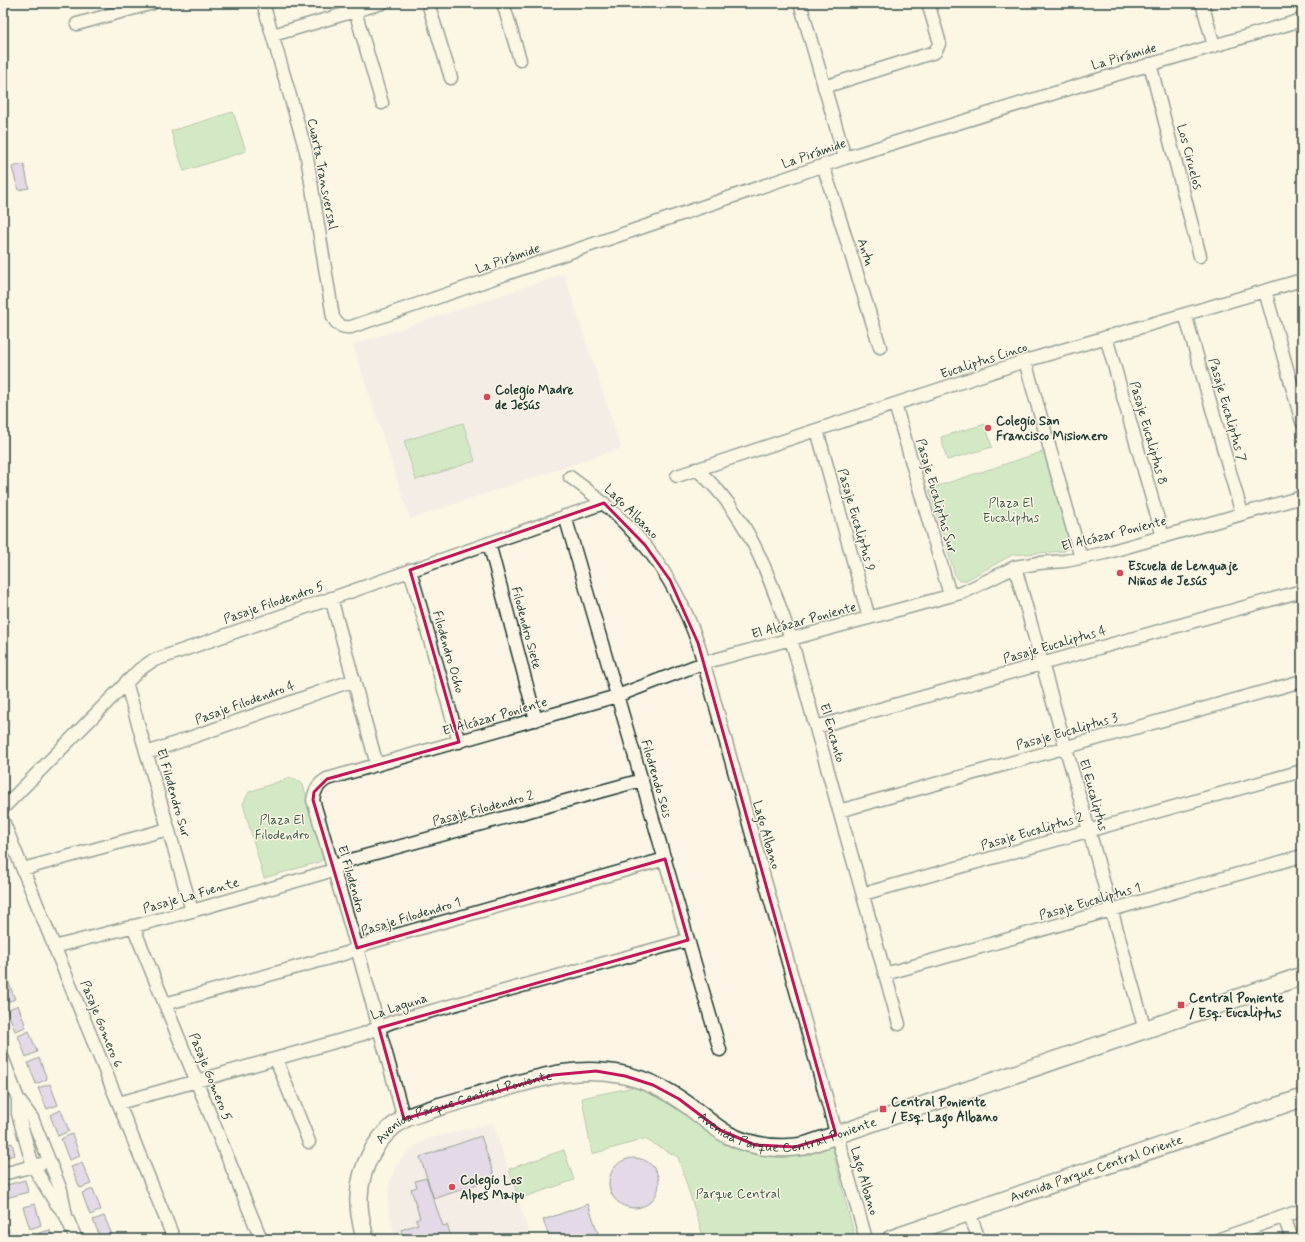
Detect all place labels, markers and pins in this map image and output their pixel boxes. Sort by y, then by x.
place label: Colegio Madre de Jesús [495,382,574,414]
marker: Colegio Madre de Jesús [482,392,492,402]
place label: Colegio San Francisco Misionero [996,413,1108,445]
marker: Colegio San Francisco Misionero [983,423,993,433]
place label: Escuela de Lenguaje Niños de Jesús [1128,558,1238,590]
marker: Escuela de Lenguaje Niños de Jesús [1115,568,1125,578]
place label: Central Poniente / Esq. Eucaliptus [1189,990,1284,1022]
marker: Central Poniente / Esq. Eucaliptus [1176,1000,1186,1010]
place label: Central Poniente / Esq. Lago Albano [891,1094,998,1129]
marker: Central Poniente / Esq. Lago Albano [878,1104,888,1114]
place label: Colegio Los Alpes Maipu [460,1172,525,1204]
marker: Colegio Los Alpes Maipu [447,1182,457,1192]

